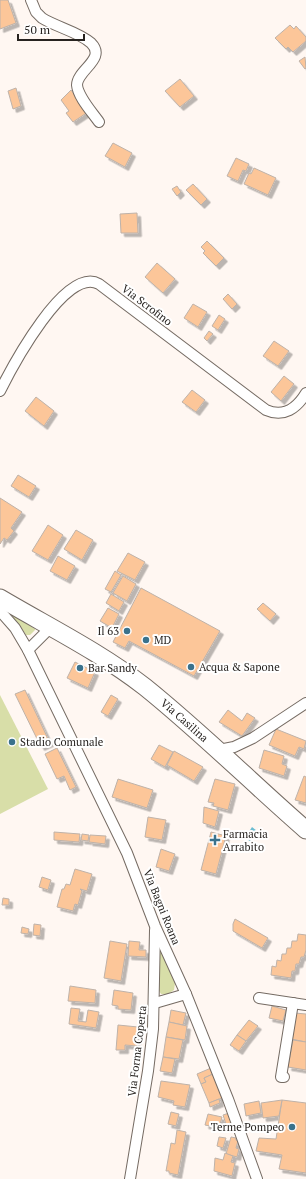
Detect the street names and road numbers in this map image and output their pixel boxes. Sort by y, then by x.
street label: Via Scrofino [119,281,175,329]
street label: Via Casilina [158,696,211,745]
street label: Via Bagni Roana [140,867,184,947]
street label: Via Forma Coperta [124,1004,150,1097]

